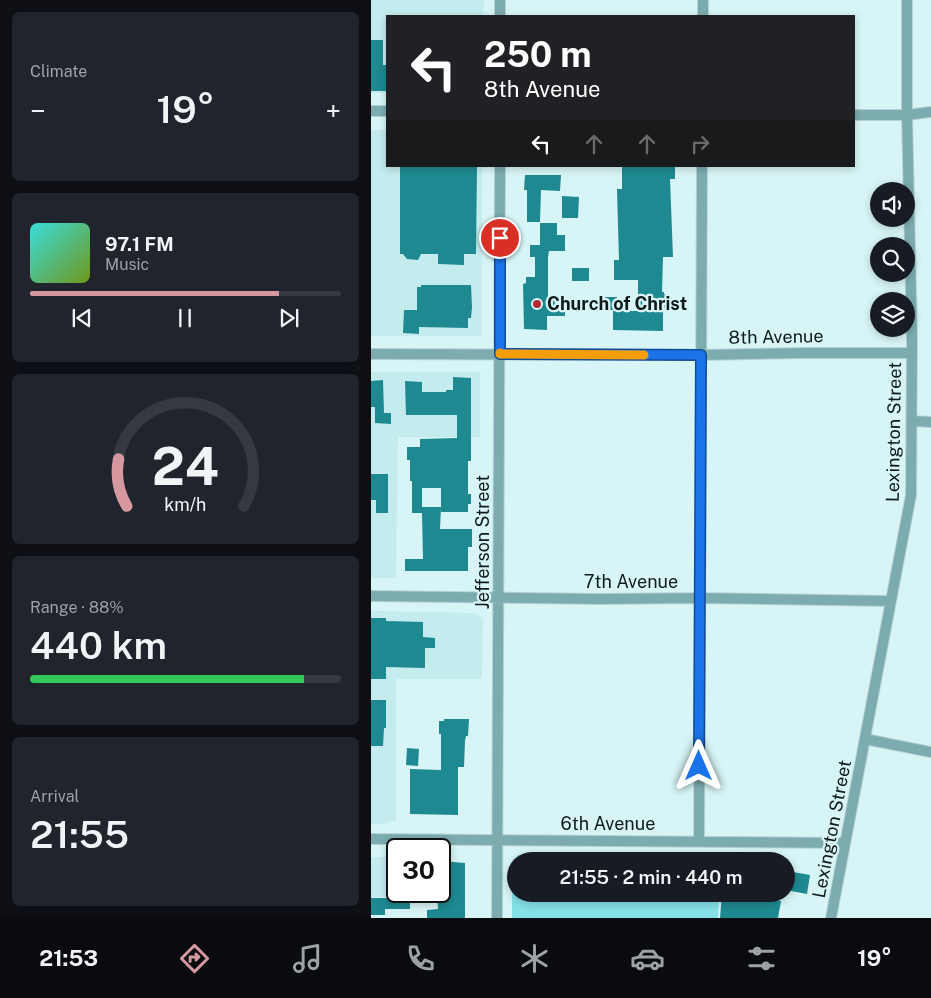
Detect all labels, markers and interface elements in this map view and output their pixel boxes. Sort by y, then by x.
text: 250 m [484,34,592,75]
icon: left [401,35,466,100]
text: Climate [30,62,87,81]
text: 8th Avenue [484,76,600,102]
text: 19° [156,87,215,132]
text: − [30,94,46,127]
text: + [325,94,341,127]
icon: left [527,130,555,158]
icon: ahead [580,130,608,158]
icon: ahead [633,130,661,158]
icon: right [686,130,714,158]
map controls [870,182,915,337]
button: sound [870,182,915,227]
pin [479,217,521,259]
icon: arrive [486,224,514,252]
text: 97.1 FM [105,233,174,255]
button: search [870,237,915,282]
text: Music [105,255,149,274]
button: layers [870,292,915,337]
place label: Church of Christ [547,293,687,314]
marker: Church of Christ [531,298,543,310]
icon: previous [68,304,96,332]
icon: pause [171,304,199,332]
icon: next [275,304,303,332]
street label: 8th Avenue [728,325,824,348]
street label: Lexington Street [882,362,905,502]
text: 24 [152,436,219,497]
street label: Jefferson Street [472,475,493,609]
text: km/h [164,494,207,515]
street label: 7th Avenue [584,571,678,592]
text: Range · 88% [30,598,124,617]
text: 440 km [30,623,167,668]
position arrow [672,739,724,791]
street label: Lexington Street [808,758,855,900]
text: Arrival [30,787,79,806]
text: 21:55 [30,812,129,857]
street label: 6th Avenue [561,813,655,834]
speed limit sign: 30 [386,838,451,903]
text: 21:55 · 2 min · 440 m [560,866,743,888]
icon: directions [177,941,212,976]
icon: music [290,941,325,976]
icon: phone [403,941,438,976]
icon: climate [517,941,552,976]
icon: car [630,941,665,976]
icon: filters [744,941,779,976]
text: 21:53 [39,945,98,971]
text: 19° [857,945,892,971]

